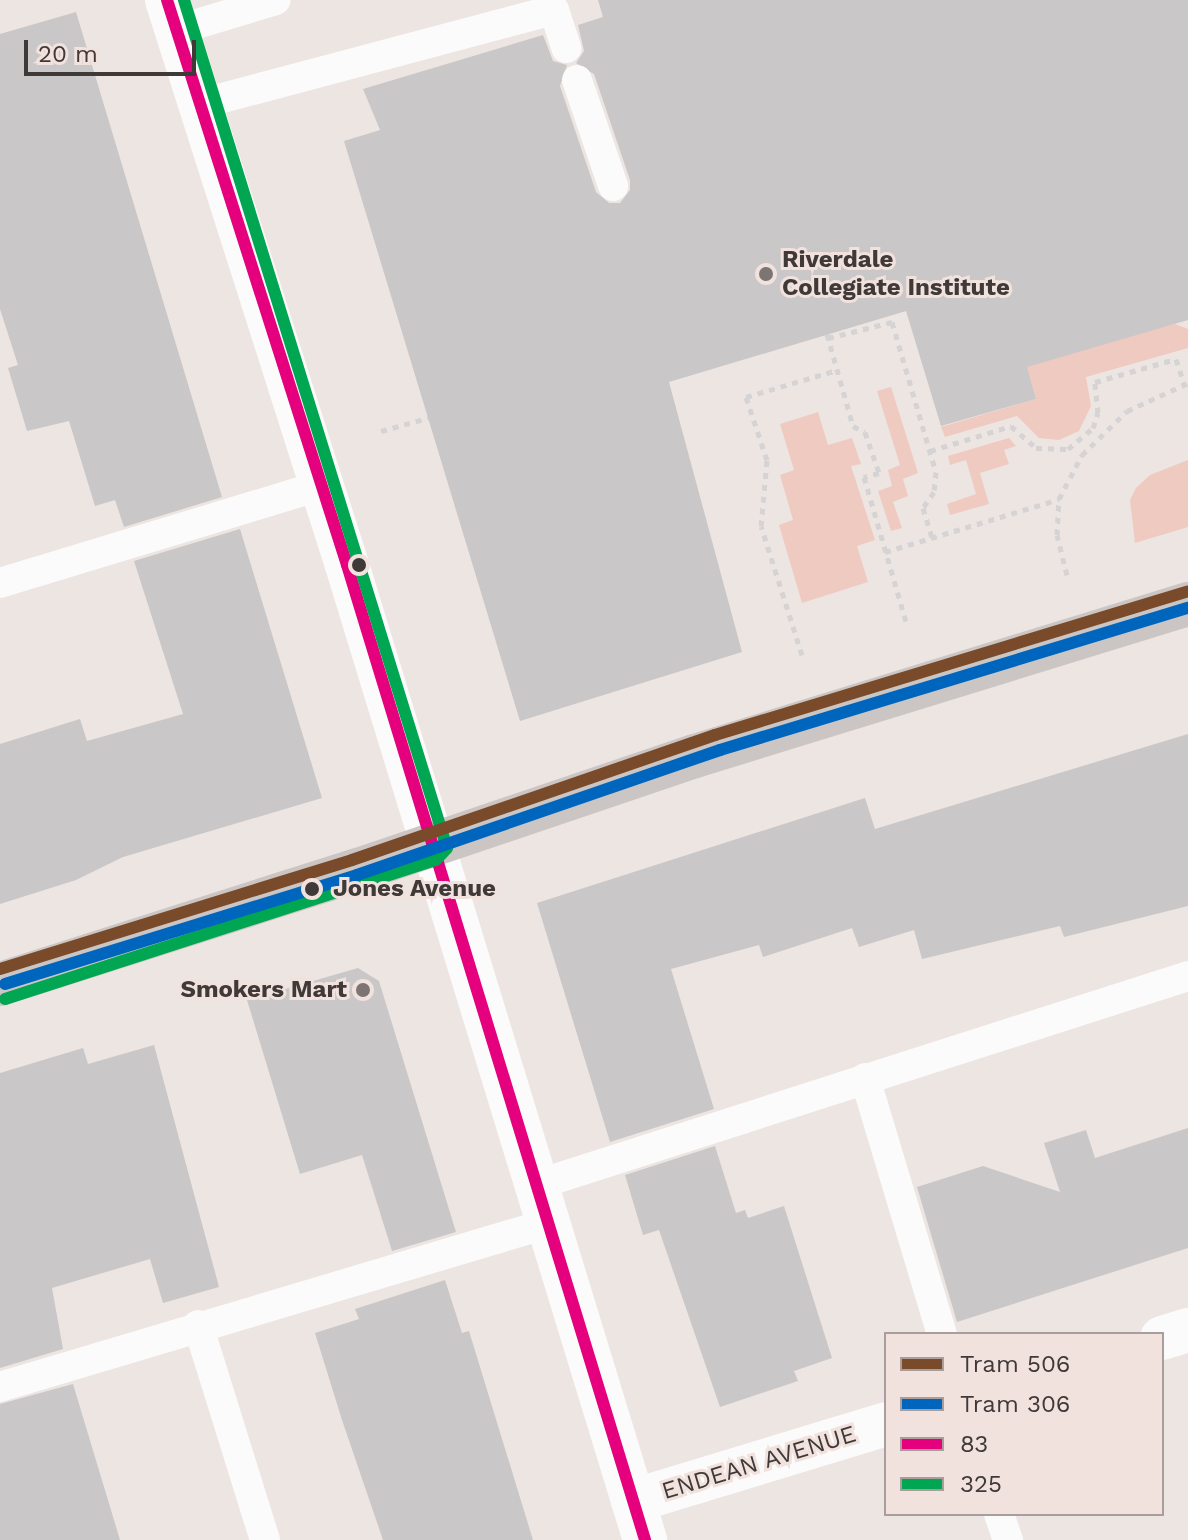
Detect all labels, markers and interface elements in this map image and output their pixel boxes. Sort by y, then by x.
scale bar [28,24,200,74]
text: 20 m [38,40,98,68]
place label: Riverdale Collegiate Institute [782,246,1010,302]
marker: Riverdale Collegiate Institute [757,265,775,283]
unlabelled marker [351,557,367,573]
marker: Jones Avenue [298,875,326,903]
place label: Jones Avenue [333,875,496,903]
place label: Smokers Mart [180,976,347,1004]
marker: Smokers Mart [354,981,372,999]
legend [884,1332,1164,1516]
text: Tram 506 [960,1350,1070,1378]
text: Tram 306 [960,1390,1070,1418]
street label: ENDEAN AVENUE [658,1420,860,1506]
text: 83 [960,1430,988,1458]
text: 325 [960,1470,1002,1498]

